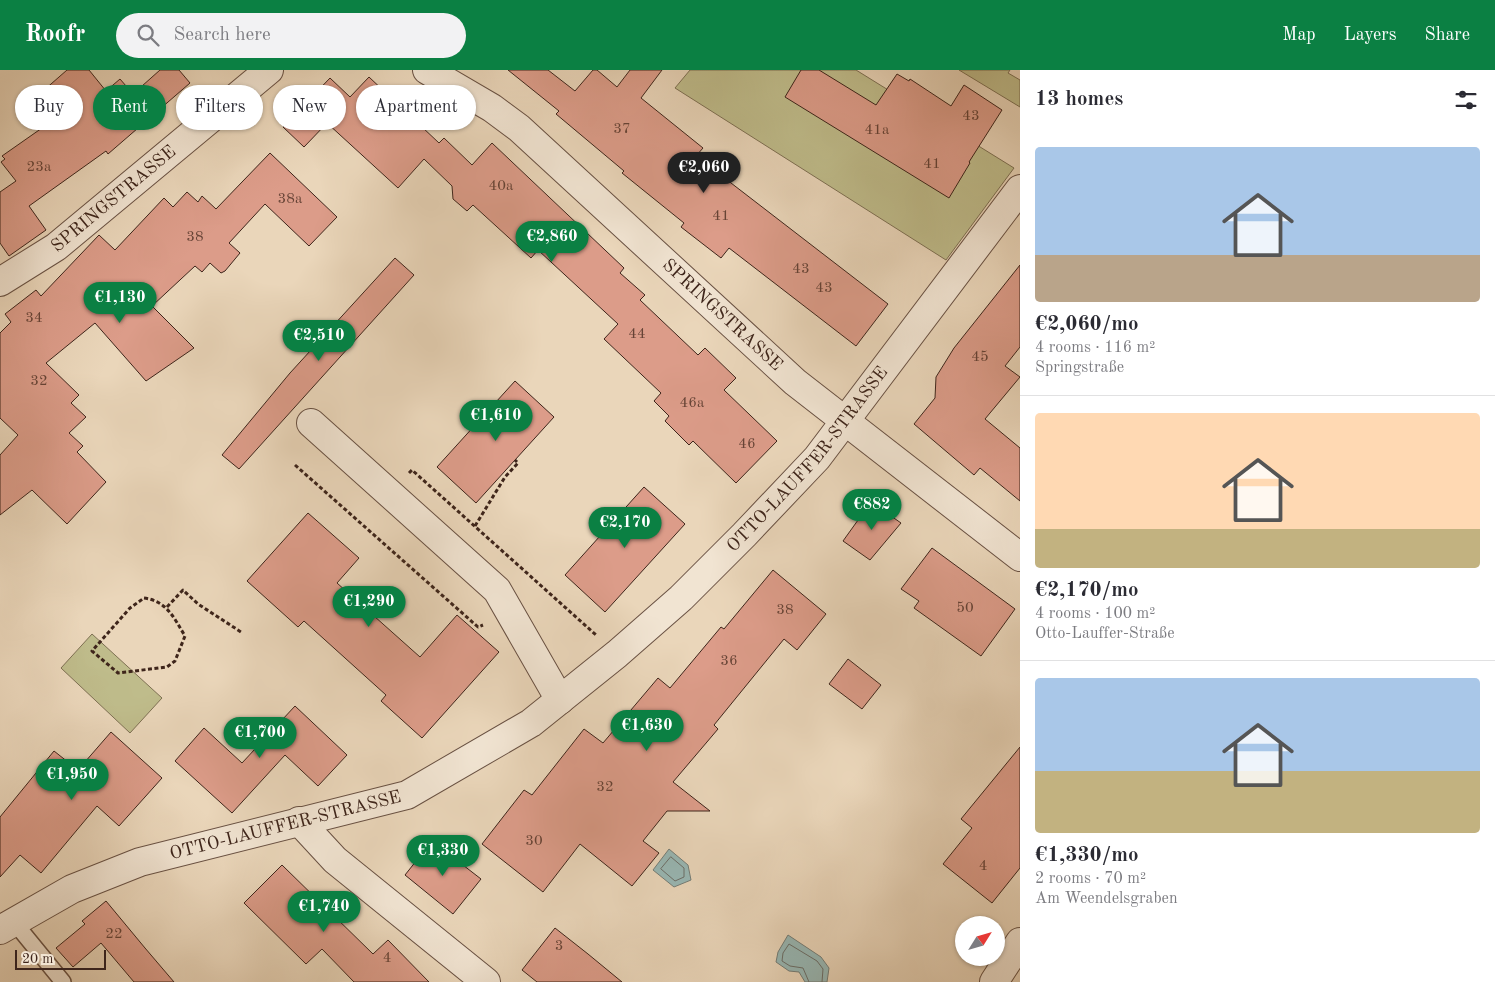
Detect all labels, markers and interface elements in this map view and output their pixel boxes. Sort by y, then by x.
search box [116,13,466,58]
icon: search [134,21,162,49]
text: Roofr [25,23,86,47]
text: Search here [174,26,271,45]
text: Map [1282,26,1316,44]
text: Layers [1344,26,1396,44]
text: Share [1424,26,1470,44]
chip: Buy [15,85,83,130]
chip: Rent [93,85,166,130]
chip: Filters [176,85,263,130]
chip: New [273,85,346,130]
chip: Apartment [356,85,476,130]
icon: filters [1452,86,1480,114]
text: 13 homes [1035,89,1123,110]
house number: 43 [962,109,980,124]
house number: 37 [613,122,631,137]
house number: 41a [865,123,890,138]
street label: SPRINGSTRASSE [48,142,179,256]
pin: €2,060 [663,152,745,194]
house number: 41 [923,157,941,172]
house number: 23a [27,160,52,175]
text: €2,060 [679,160,729,176]
house number: 40a [489,179,514,194]
icon: home [1213,180,1303,270]
house number: 38a [278,192,303,207]
house number: 41 [712,209,730,224]
pin: €2,860 [511,220,593,263]
text: €2,860 [527,229,577,245]
house number: 38 [186,230,204,245]
street label: SPRINGSTRASSE [659,256,786,374]
house number: 43 [792,262,810,277]
house number: 43 [815,281,833,296]
pin: €1,130 [79,282,161,324]
text: €1,130 [95,290,145,306]
house number: 34 [25,311,43,326]
text: €2,060/mo [1035,314,1139,335]
pin: €2,510 [278,320,360,362]
house number: 44 [628,327,646,342]
text: €2,510 [294,328,344,344]
text: 4 rooms · 116 m² [1035,340,1155,356]
house number: 45 [971,350,989,365]
text: Springstraße [1035,360,1124,376]
street label: OTTO-LAUFFER-STRASSE [724,363,891,555]
house number: 32 [30,374,48,389]
house number: 46a [680,396,705,411]
pin: €1,610 [455,400,537,442]
text: €1,610 [471,408,521,424]
house number: 46 [738,437,756,452]
icon: home [1213,445,1303,535]
pin: €882 [842,488,902,531]
text: €882 [853,497,891,513]
pin: €2,170 [584,506,666,549]
text: €2,170 [600,515,650,531]
text: €2,170/mo [1035,580,1139,601]
pin: €1,290 [328,586,410,628]
text: €1,290 [344,594,394,610]
house number: 50 [956,601,974,616]
house number: 38 [776,603,794,618]
text: 4 rooms · 100 m² [1035,606,1155,622]
text: Otto-Lauffer-Straße [1035,626,1175,642]
house number: 36 [720,654,738,669]
pin: €1,630 [606,710,688,752]
icon: home [1213,710,1303,800]
pin: €1,700 [219,716,301,759]
text: €1,630 [622,718,672,734]
text: €1,700 [235,725,285,741]
pin: €1,950 [31,758,113,801]
text: €1,950 [47,767,97,783]
house number: 32 [596,780,614,795]
street label: OTTO-LAUFFER-STRASSE [168,788,403,863]
pin: €1,330 [402,834,484,877]
house number: 30 [525,834,543,849]
text: €1,330 [418,843,468,859]
text: €1,330/mo [1035,845,1139,866]
house number: 4 [979,859,987,874]
text: 2 rooms · 70 m² [1035,871,1146,887]
pin: €1,740 [283,890,365,933]
text: Am Weendelsgraben [1035,891,1178,907]
text: €1,740 [299,899,349,915]
north arrow [955,916,1005,966]
map controls [955,916,1005,966]
house number: 22 [105,927,123,942]
house number: 3 [555,939,563,954]
scale bar [15,947,106,970]
house number: 4 [383,951,391,966]
text: 20 m [22,952,53,966]

